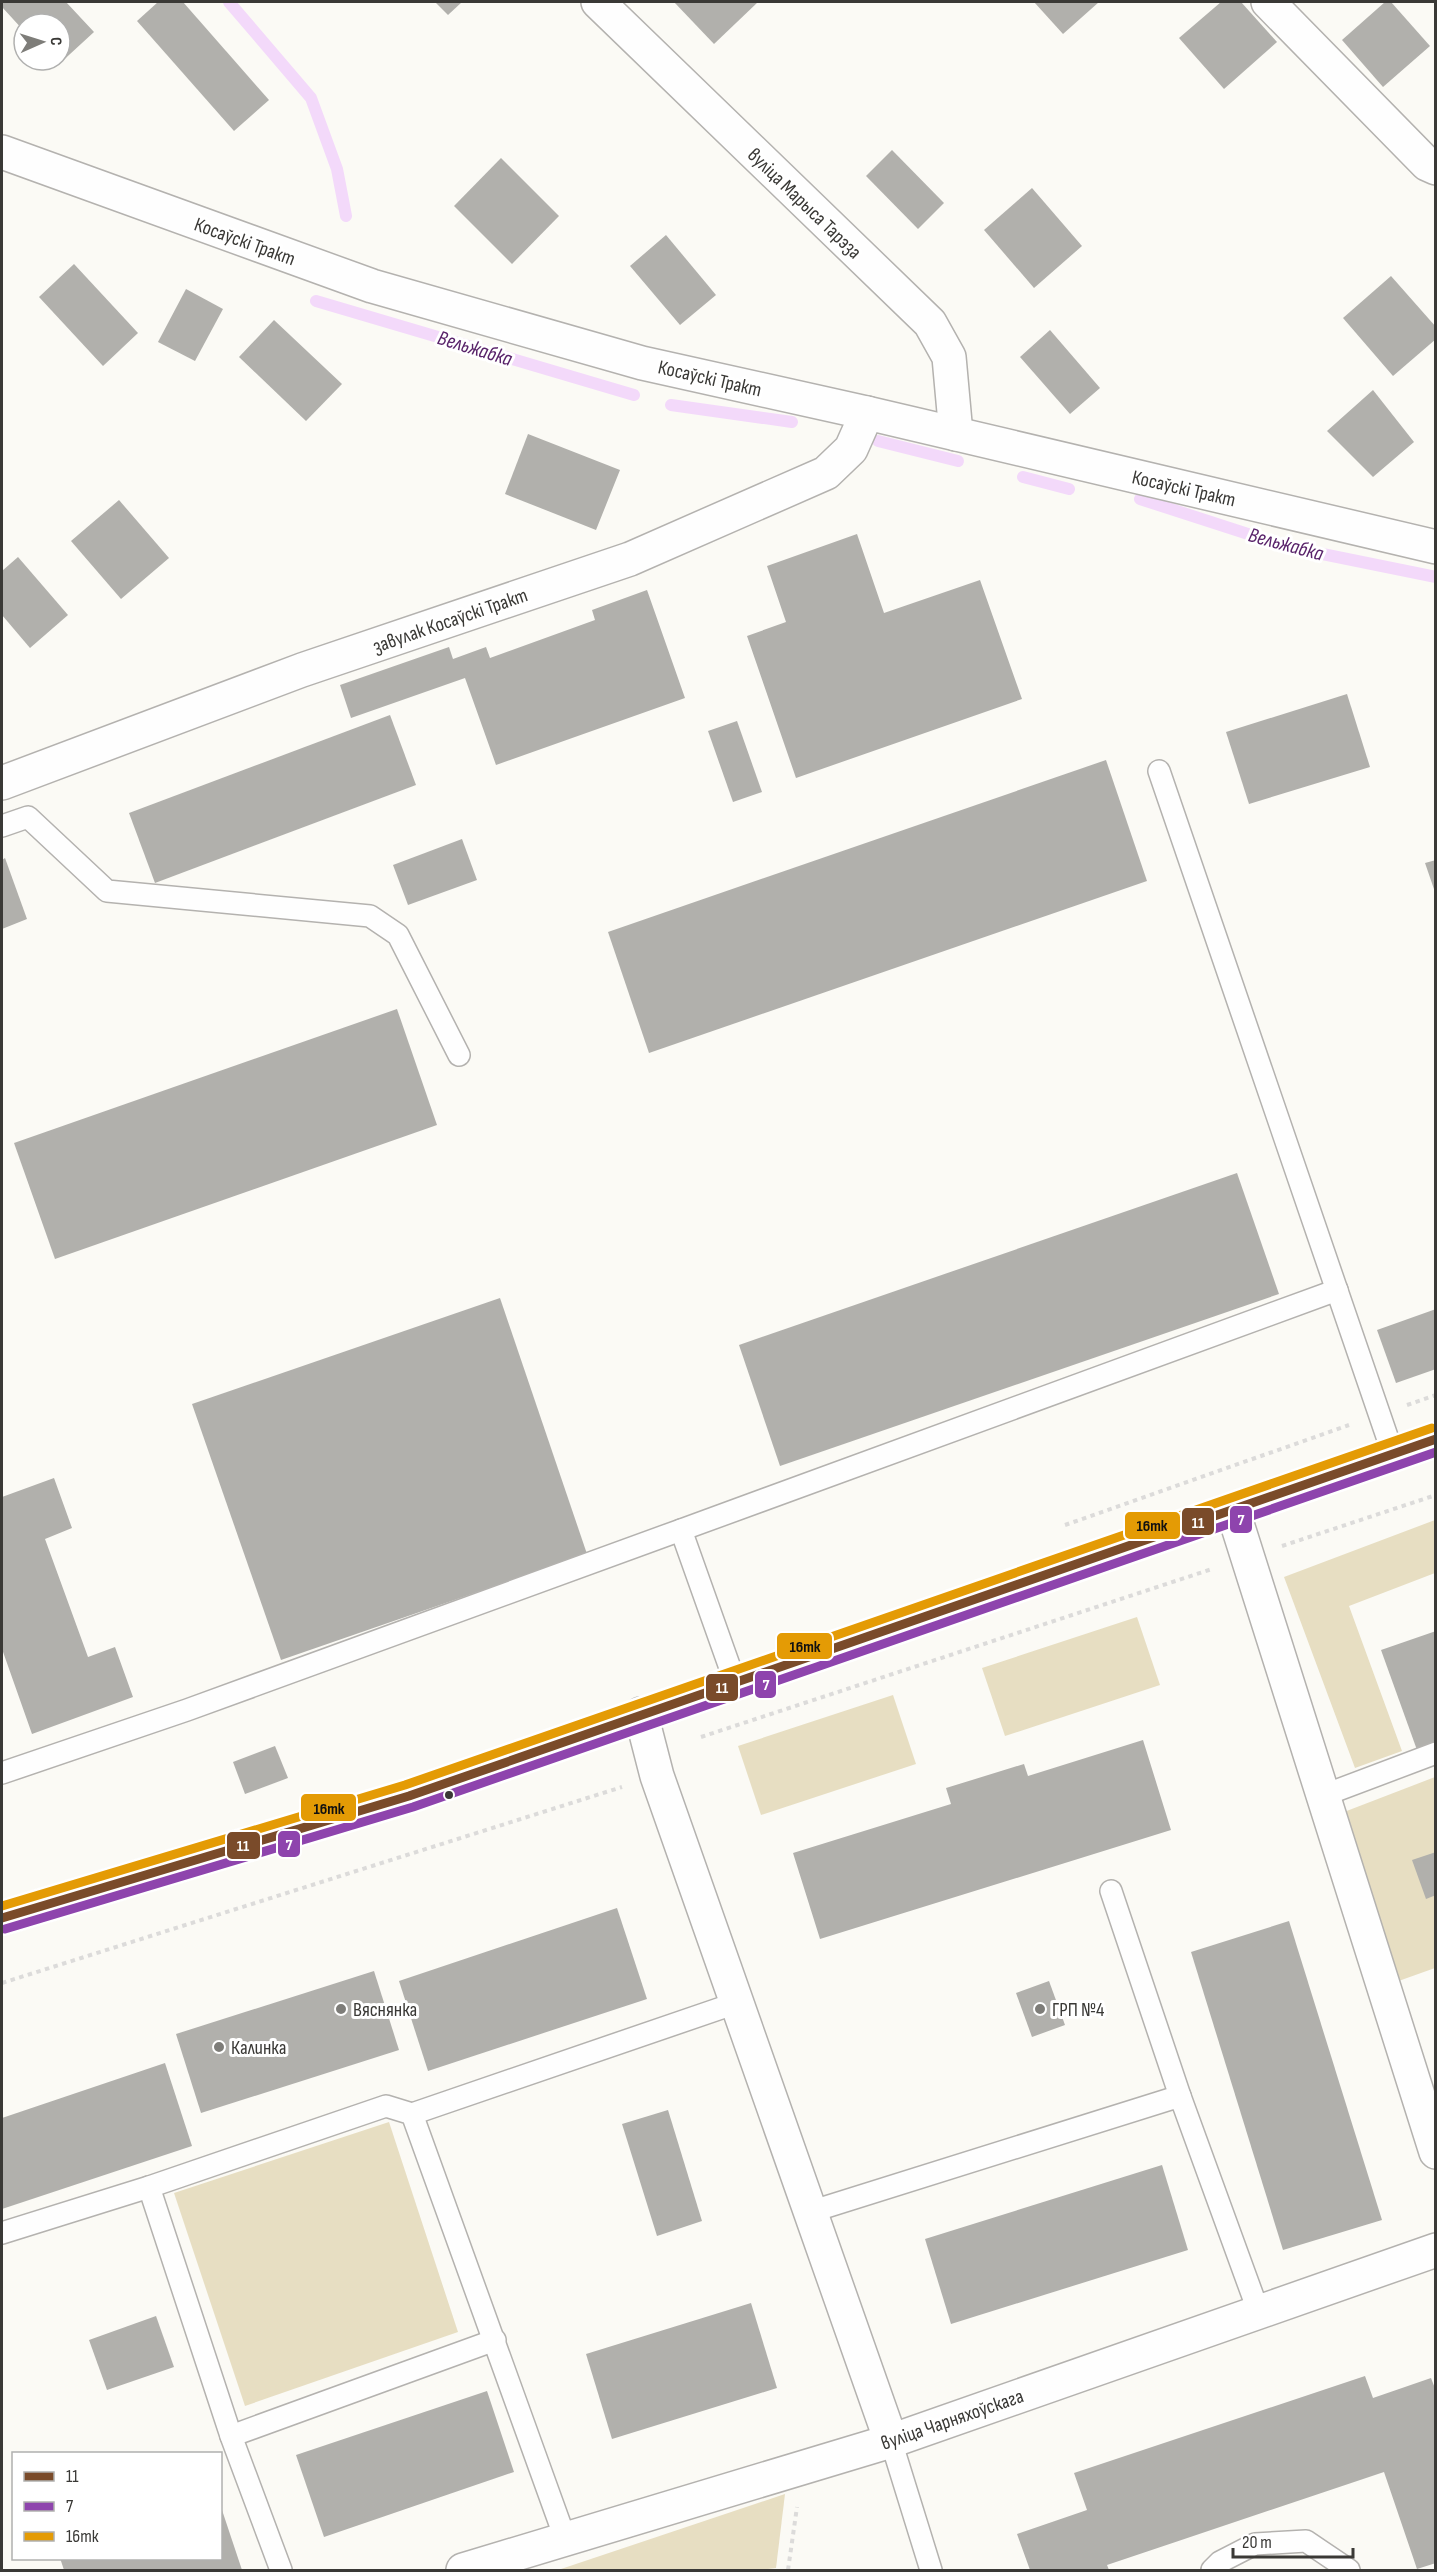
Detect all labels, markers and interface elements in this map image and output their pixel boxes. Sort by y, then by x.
north arrow [12,12,72,72]
text: С [46,37,65,46]
street label: вуліца Марыса Тарэза [742,143,866,264]
street label: Косаўскі Тракт [191,213,298,271]
water label: Вельжабка [435,325,516,372]
street label: Косаўскі Тракт [656,355,764,403]
street label: Косаўскі Тракт [1130,465,1238,513]
water label: Вельжабка [1246,523,1327,567]
street label: завулак Косаўскі Тракт [370,583,531,659]
line badge: 7 [1229,1505,1253,1534]
line badge: 11 [1181,1507,1215,1536]
line badge: 16тк [1124,1511,1181,1540]
text: 7 [1238,1511,1245,1530]
text: 11 [1192,1514,1205,1533]
text: 16тк [1136,1517,1168,1536]
line badge: 16тк [776,1632,833,1660]
text: 16тк [789,1638,821,1657]
line badge: 7 [754,1670,777,1699]
line badge: 11 [705,1673,739,1702]
text: 7 [763,1676,770,1695]
text: 11 [716,1679,729,1698]
unlabelled marker [443,1789,455,1801]
line badge: 16тк [300,1793,357,1822]
text: 16тк [313,1800,345,1819]
line badge: 7 [277,1830,301,1858]
line badge: 11 [226,1831,261,1860]
text: 7 [286,1836,293,1855]
text: 11 [237,1837,250,1856]
place label: Вяснянка [353,1998,417,2022]
place label: ГРП №4 [1052,1998,1104,2022]
marker: Вяснянка [334,2002,348,2016]
marker: ГРП №4 [1033,2002,1047,2016]
place label: Калинка [231,2036,286,2060]
marker: Калинка [212,2040,226,2054]
street label: вуліца Чарняхоўскага [878,2384,1027,2456]
legend [12,2452,222,2560]
text: 11 [66,2466,79,2487]
text: 7 [66,2496,74,2517]
scale bar [1233,2521,1353,2559]
text: 16тк [66,2526,99,2547]
text: 20 m [1242,2532,1272,2553]

